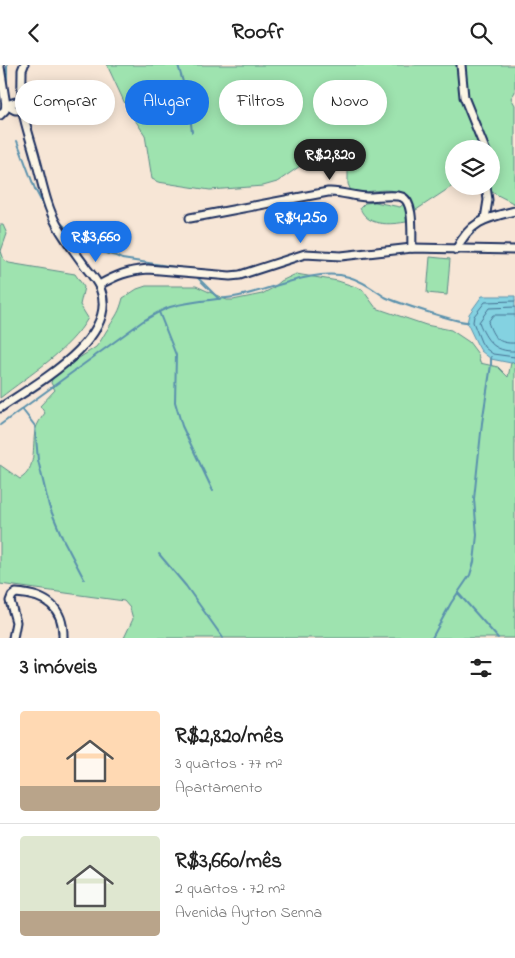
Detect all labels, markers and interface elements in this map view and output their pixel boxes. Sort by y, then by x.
text: Roofr [232,17,283,49]
icon: back [20,19,48,47]
icon: search [467,19,495,47]
chip: Comprar [15,80,115,125]
chip: Alugar [125,80,209,125]
chip: Filtros [219,80,303,125]
chip: Novo [313,80,387,125]
pin: R$2,820 [284,139,376,181]
map controls [445,140,500,195]
button: layers [445,140,500,195]
text: R$2,820 [305,143,355,167]
pin: R$4,250 [255,201,347,244]
text: R$4,250 [275,206,327,230]
pin: R$3,660 [50,221,142,263]
text: R$3,660 [72,225,120,249]
text: 3 imóveis [20,653,98,683]
icon: filters [467,654,495,682]
text: R$2,820/mês [175,722,284,752]
icon: home [60,731,120,791]
text: 3 quartos · 77 m² [175,752,283,776]
text: Apartamento [175,776,262,800]
text: R$3,660/mês [175,847,282,877]
icon: home [60,856,120,916]
text: 2 quartos · 72 m² [175,877,285,901]
text: Avenida Ayrton Senna [175,901,322,925]

